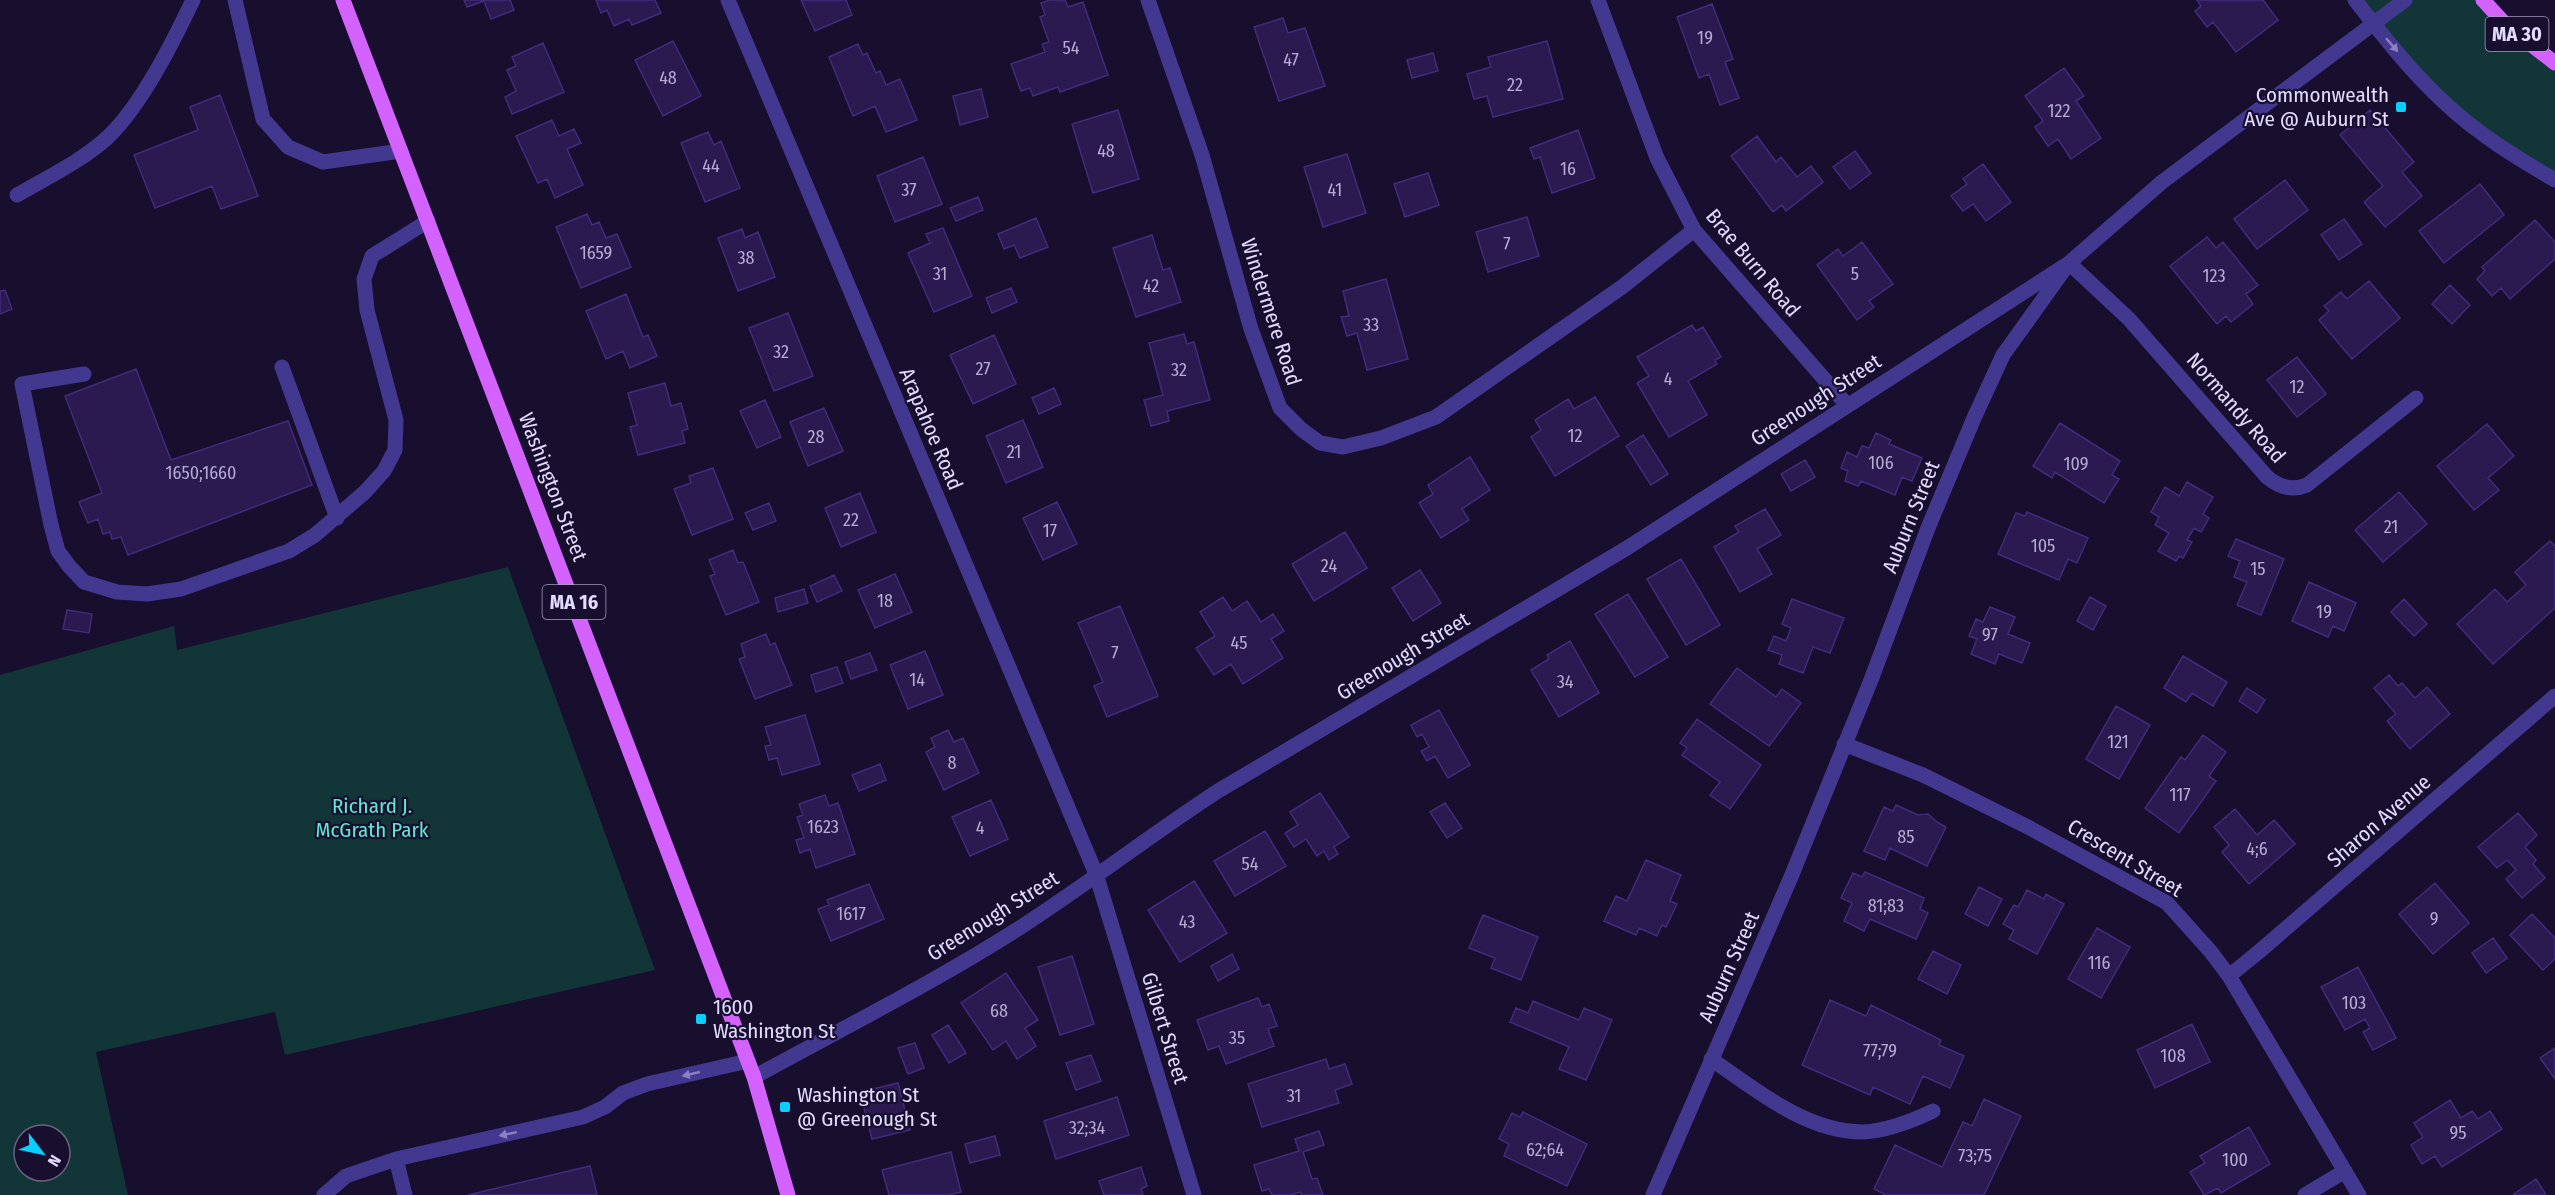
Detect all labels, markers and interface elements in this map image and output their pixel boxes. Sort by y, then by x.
road number: MA 30 [2486,17,2548,51]
house number: 19 [1697,27,1713,49]
house number: 54 [1063,37,1080,59]
one-way arrow [2385,37,2398,52]
house number: 47 [1283,49,1299,71]
house number: 48 [659,67,677,89]
house number: 22 [1507,74,1523,96]
place label: Commonwealth Ave @ Auburn St [2244,82,2389,132]
house number: 122 [2048,100,2071,122]
marker: Commonwealth Ave @ Auburn St [2394,100,2408,114]
house number: 48 [1097,140,1115,162]
house number: 44 [702,155,720,177]
house number: 16 [1560,158,1576,180]
house number: 37 [901,179,917,201]
house number: 41 [1328,179,1342,201]
street label: Brae Burn Road [1700,204,1806,322]
house number: 7 [1503,233,1511,255]
street label: Windermere Road [1235,235,1307,389]
house number: 1659 [580,242,612,264]
house number: 38 [737,247,755,269]
house number: 31 [933,263,947,285]
house number: 5 [1851,263,1859,285]
house number: 123 [2202,265,2226,287]
house number: 42 [1143,275,1159,297]
house number: 33 [1363,314,1379,336]
house number: 32 [773,341,789,363]
street label: Greenough Street [1746,348,1886,452]
street label: Normandy Road [2181,348,2291,468]
house number: 27 [975,358,991,380]
house number: 32 [1171,359,1187,381]
street label: Arapahoe Road [894,364,968,494]
house number: 4 [1664,368,1673,390]
house number: 12 [2290,376,2305,398]
street label: Washington Street [513,409,593,565]
house number: 12 [1568,425,1583,447]
house number: 28 [808,426,824,448]
house number: 21 [1007,441,1021,463]
house number: 106 [1868,452,1894,474]
house number: 109 [2063,453,2089,475]
street label: Auburn Street [1877,457,1945,577]
house number: 1650;1660 [166,462,236,484]
house number: 22 [843,509,859,531]
house number: 21 [2384,516,2398,538]
house number: 17 [1043,520,1057,542]
house number: 105 [2031,535,2055,557]
house number: 24 [1321,555,1337,577]
house number: 15 [2250,558,2266,580]
road number: MA 16 [542,585,606,619]
house number: 18 [877,590,893,612]
house number: 19 [2316,601,2332,623]
street label: Greenough Street [1332,606,1474,706]
house number: 97 [1982,624,1998,646]
house number: 45 [1231,632,1247,654]
house number: 7 [1111,642,1119,664]
house number: 14 [909,669,925,691]
house number: 34 [1557,671,1574,693]
house number: 121 [2107,731,2129,753]
house number: 8 [948,752,957,774]
street label: Sharon Avenue [2322,769,2436,873]
house number: 117 [2169,784,2191,806]
park label: Richard J. McGrath Park [315,793,429,843]
street label: Crescent Street [2063,813,2187,903]
house number: 1623 [807,816,839,838]
house number: 4 [976,817,985,839]
house number: 85 [1897,826,1915,848]
house number: 4;6 [2246,838,2268,860]
house number: 54 [1242,853,1259,875]
street label: Greenough Street [922,865,1064,967]
house number: 81;83 [1868,895,1904,917]
house number: 1617 [836,903,866,925]
street label: Auburn Street [1693,907,1765,1027]
house number: 9 [2430,908,2438,930]
house number: 43 [1179,911,1195,933]
house number: 116 [2088,952,2110,974]
street label: Gilbert Street [1136,969,1194,1087]
house number: 103 [2342,992,2366,1014]
place label: 1600 Washington St [713,994,836,1044]
house number: 68 [990,1000,1008,1022]
marker: 1600 Washington St [694,1012,708,1026]
house number: 35 [1229,1027,1245,1049]
house number: 77;79 [1863,1040,1897,1062]
house number: 108 [2160,1045,2186,1067]
one-way arrow [682,1070,701,1080]
place label: Washington St @ Greenough St [797,1082,937,1132]
house number: 31 [1287,1085,1301,1107]
marker: Washington St @ Greenough St [778,1100,792,1114]
house number: 32;34 [1069,1117,1106,1139]
house number: 95 [2449,1122,2467,1144]
north arrow [12,1123,72,1183]
one-way arrow [498,1130,517,1139]
house number: 62;64 [1526,1139,1564,1161]
house number: 73;75 [1958,1145,1992,1167]
house number: 100 [2222,1149,2248,1171]
text: N [44,1152,65,1170]

